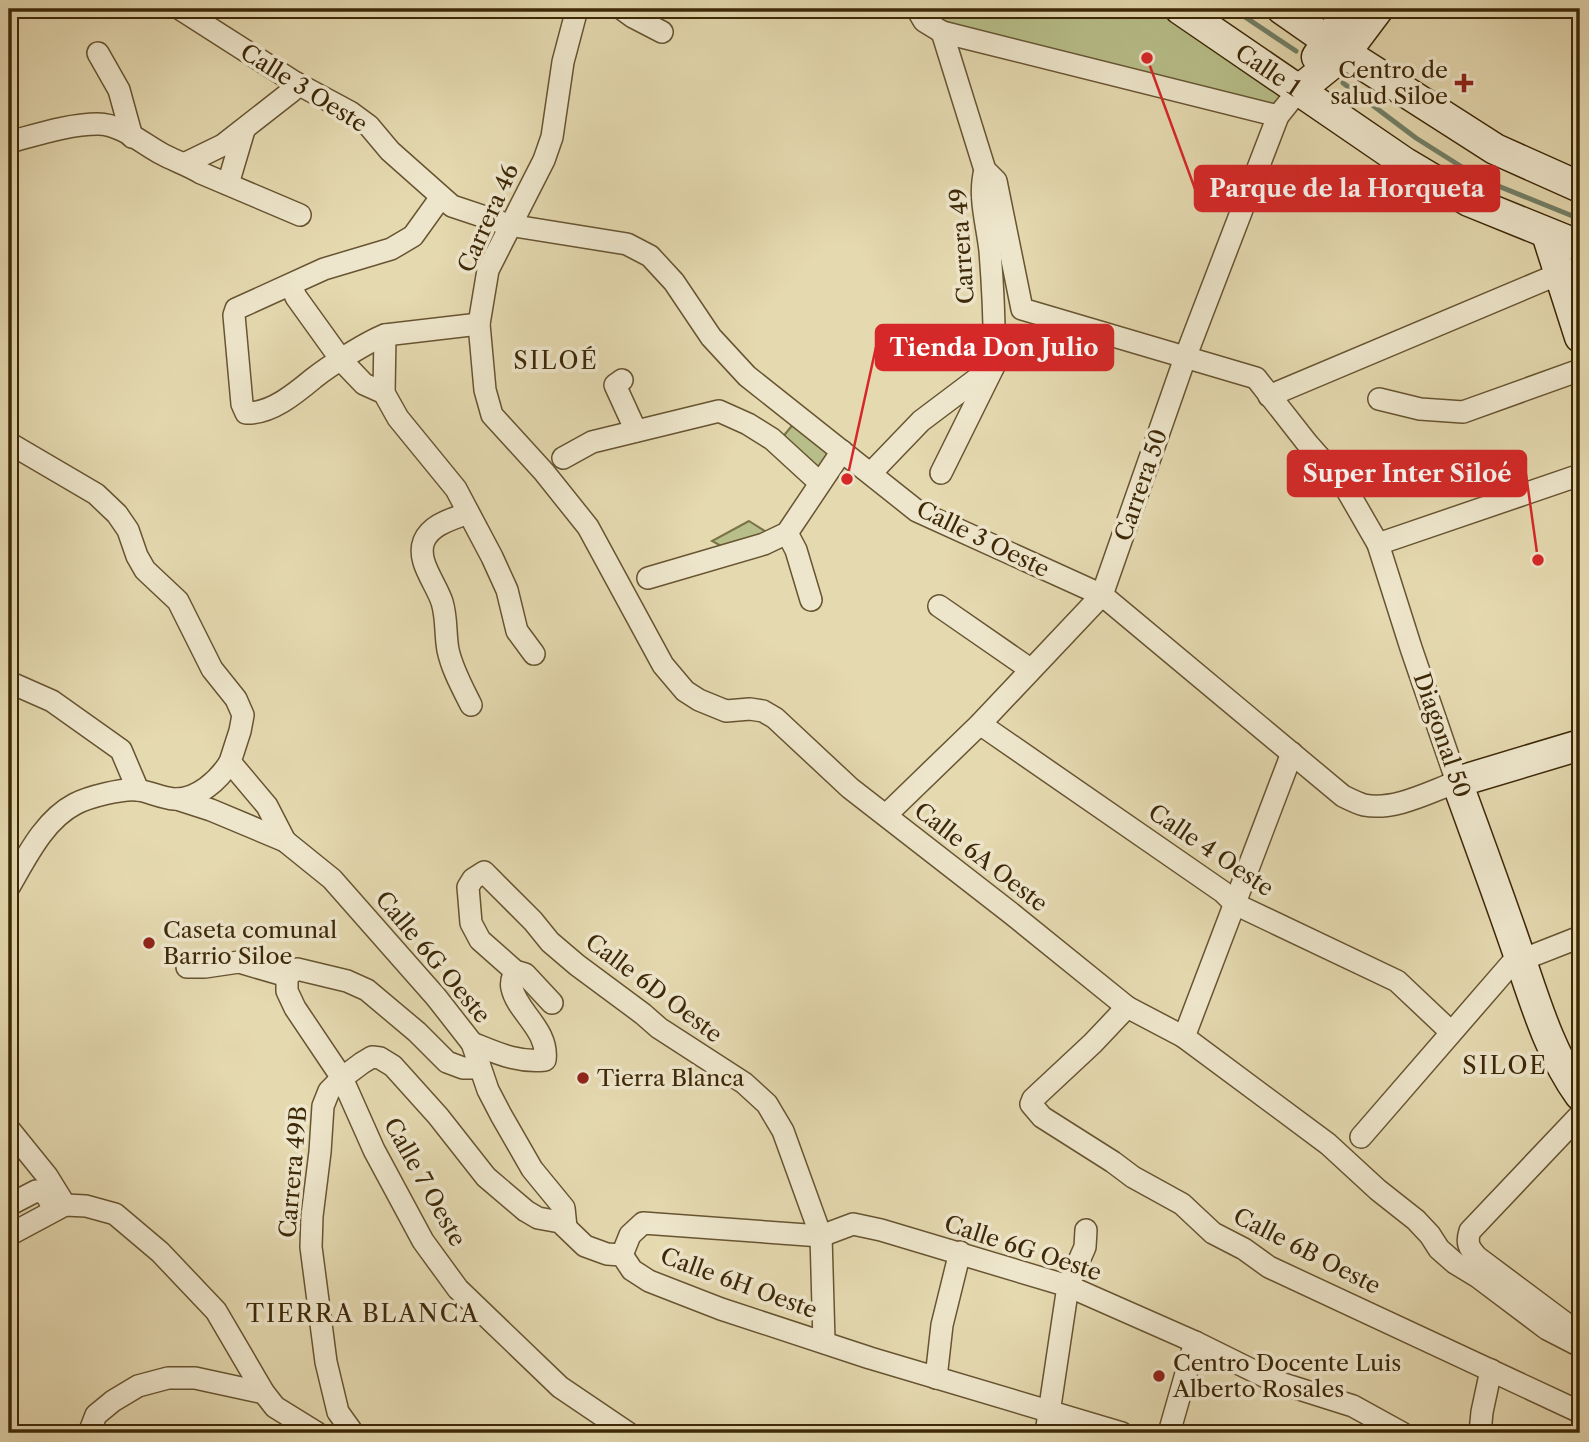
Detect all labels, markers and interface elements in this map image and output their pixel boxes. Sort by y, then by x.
street label: Calle 3 Oeste [235,38,373,138]
street label: Calle 1 [1230,38,1306,102]
place label: Centro de salud Siloe [1330,56,1448,110]
marker: Centro de salud Siloe [1454,73,1474,93]
street label: Carrera 46 [452,159,524,277]
callout: Parque de la Horqueta [1195,166,1499,211]
text: Parque de la Horqueta [1209,174,1486,203]
street label: Carrera 49 [944,187,980,305]
callout: Tienda Don Julio [876,325,1113,370]
text: Tienda Don Julio [889,333,1099,362]
district label: SILOÉ [513,346,599,375]
street label: Carrera 50 [1109,425,1173,545]
callout: Super Inter Siloé [1288,451,1526,496]
text: Super Inter Siloé [1302,459,1512,488]
street label: Calle 3 Oeste [912,495,1054,583]
street label: Diagonal 50 [1408,669,1476,801]
street label: Calle 6A Oeste [909,796,1053,918]
street label: Calle 4 Oeste [1143,798,1279,902]
street label: Calle 6G Oeste [370,885,496,1029]
place label: Caseta comunal Barrio Siloe [163,916,337,970]
street label: Calle 6D Oeste [580,928,728,1048]
marker: Caseta comunal Barrio Siloe [141,935,157,951]
district label: SILOE [1462,1051,1548,1080]
place label: Tierra Blanca [597,1064,745,1092]
marker: Tierra Blanca [575,1070,591,1086]
street label: Carrera 49B [273,1105,313,1239]
street label: Calle 7 Oeste [378,1113,472,1251]
street label: Calle 6B Oeste [1229,1202,1385,1300]
street label: Calle 6G Oeste [941,1209,1105,1287]
street label: Calle 6H Oeste [657,1242,821,1324]
district label: TIERRA BLANCA [246,1299,480,1328]
place label: Centro Docente Luis Alberto Rosales [1172,1349,1401,1403]
marker: Centro Docente Luis Alberto Rosales [1151,1368,1167,1384]

